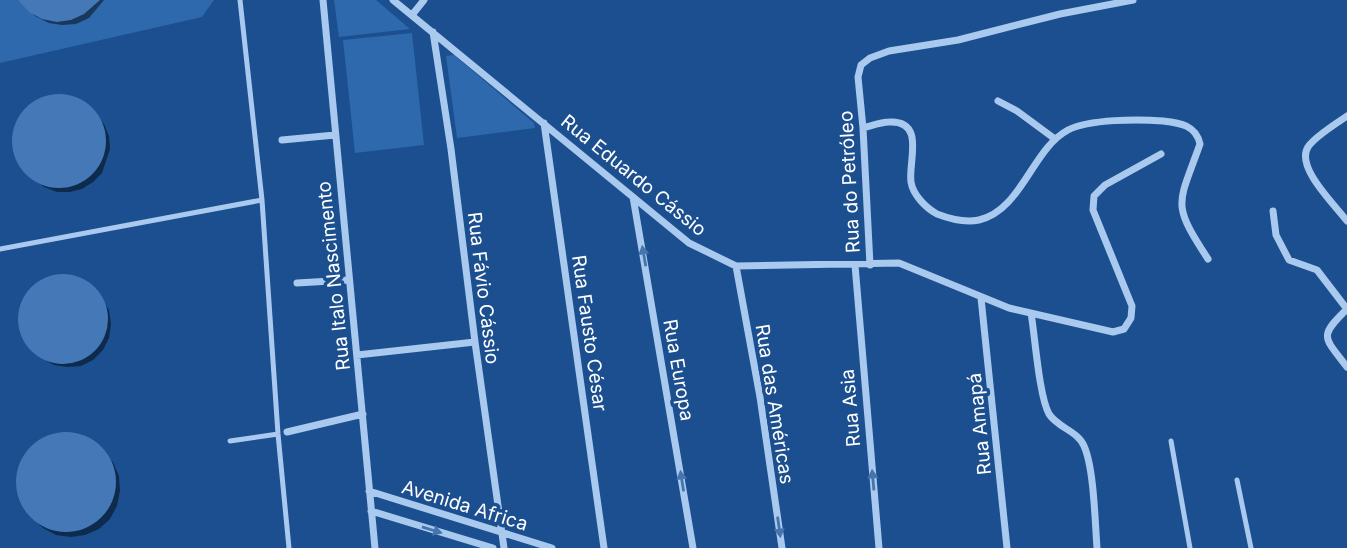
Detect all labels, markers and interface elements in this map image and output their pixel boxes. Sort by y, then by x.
street label: Rua Eduardo Cássio [556,110,711,241]
street label: Rua do Petróleo [834,110,865,254]
street label: Rua Italo Nascimento [312,180,355,372]
street label: Rua Fávio Cássio [463,211,504,366]
one-way arrow [638,245,649,267]
street label: Rua Fausto César [567,253,612,413]
street label: Rua Europa [658,317,699,423]
street label: Rua das Américas [750,322,799,486]
street label: Rua Asia [836,368,865,448]
street label: Rua Amapá [963,372,996,476]
one-way arrow [867,469,878,491]
one-way arrow [676,470,687,492]
street label: Avenida Africa [399,475,531,536]
one-way arrow [774,516,785,538]
one-way arrow [422,525,443,535]

